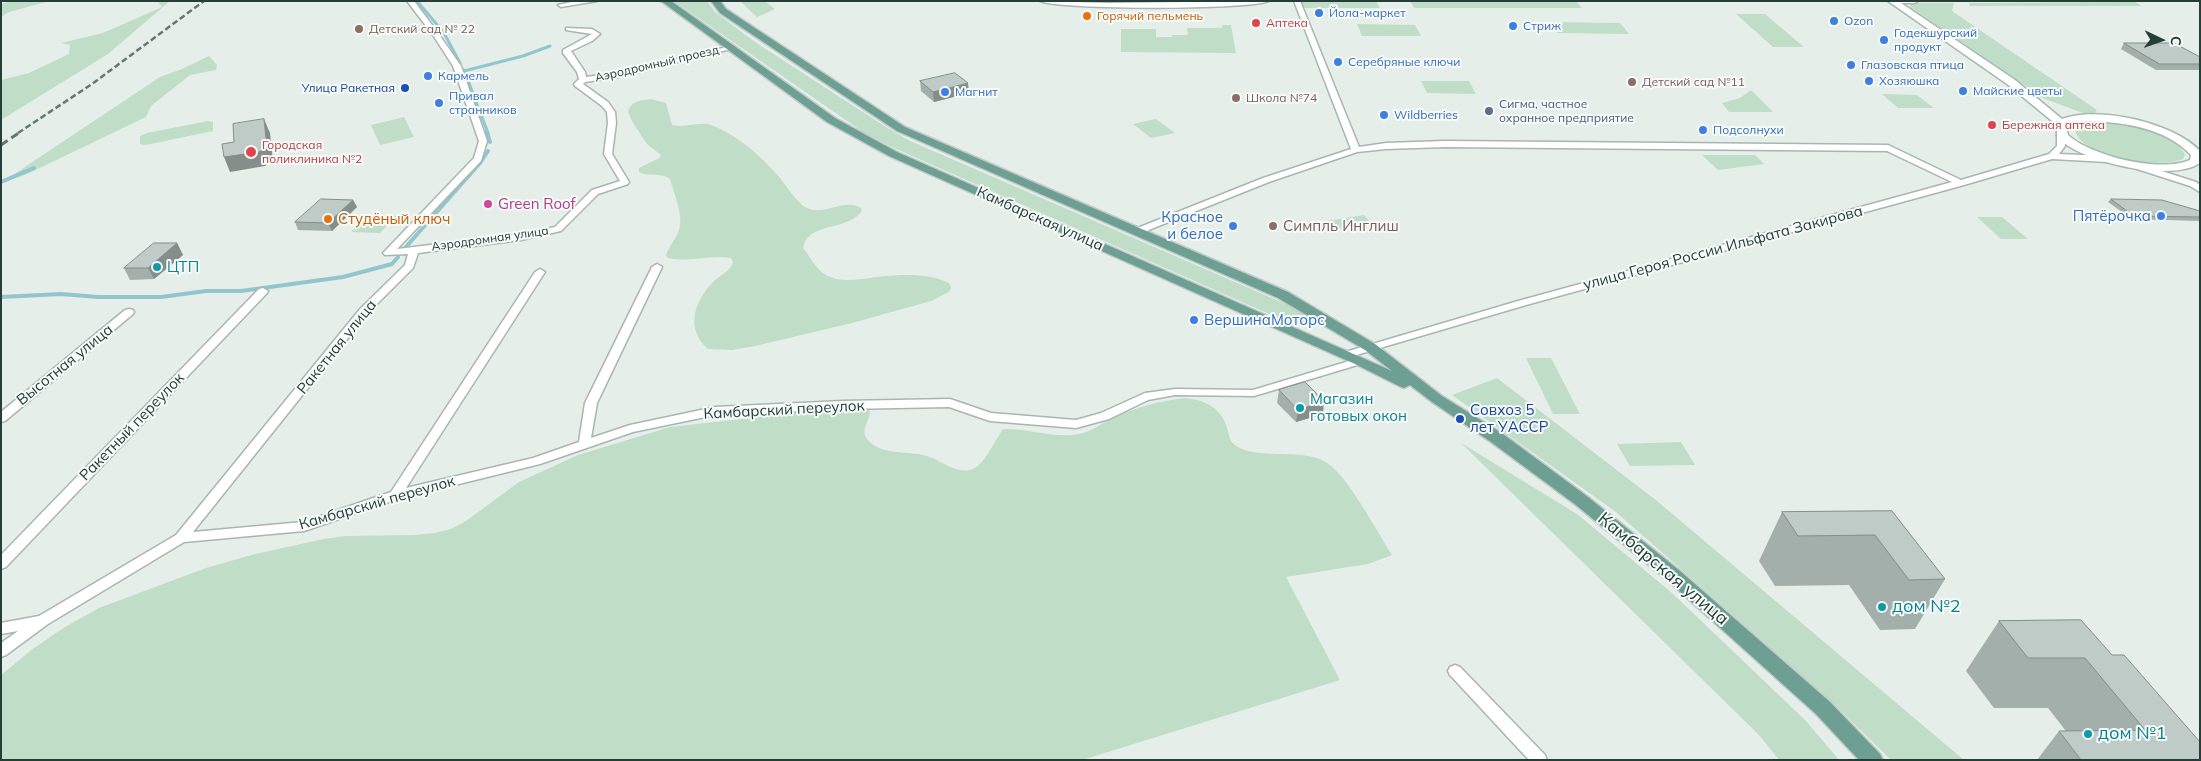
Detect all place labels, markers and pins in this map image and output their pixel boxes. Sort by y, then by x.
place label: Йола-маркет [1329,6,1406,20]
marker: Йола-маркет [1313,7,1325,19]
place label: Горячий пельмень [1097,9,1203,23]
marker: Горячий пельмень [1081,10,1093,22]
place label: Ozon [1844,14,1873,28]
marker: Ozon [1828,15,1840,27]
place label: Аптека [1266,16,1308,30]
marker: Аптека [1250,17,1262,29]
place label: Стриж [1523,19,1561,33]
marker: Стриж [1507,20,1519,32]
place label: Детский сад № 22 [369,22,475,36]
marker: Детский сад № 22 [353,23,365,35]
place label: Годекшурский продукт [1894,26,1977,54]
marker: Годекшурский продукт [1878,34,1890,46]
place label: Серебряные ключи [1348,55,1460,69]
marker: Серебряные ключи [1332,56,1344,68]
place label: Глазовская птица [1861,58,1964,72]
marker: Глазовская птица [1845,59,1857,71]
place label: Кармель [438,69,489,83]
marker: Кармель [422,70,434,82]
place label: Хозяюшка [1879,74,1939,88]
place label: Детский сад №11 [1642,75,1745,89]
marker: Хозяюшка [1863,75,1875,87]
marker: Детский сад №11 [1626,76,1638,88]
place label: Улица Ракетная [301,81,395,95]
marker: Улица Ракетная [399,82,411,94]
place label: Майские цветы [1973,84,2062,98]
place label: Магнит [955,85,998,99]
marker: Майские цветы [1957,85,1969,97]
marker: Магнит [939,86,951,98]
place label: Привал странников [449,89,517,117]
place label: Школа №74 [1246,91,1317,105]
marker: Школа №74 [1230,92,1242,104]
marker: Привал странников [433,97,445,109]
place label: Сигма, частное охранное предприятие [1499,97,1634,125]
marker: Сигма, частное охранное предприятие [1483,105,1495,117]
place label: Wildberries [1394,108,1458,122]
marker: Wildberries [1378,109,1390,121]
place label: Бережная аптека [2002,118,2105,132]
marker: Бережная аптека [1986,119,1998,131]
place label: Подсолнухи [1713,123,1784,137]
marker: Подсолнухи [1697,124,1709,136]
place label: Городская поликлиника №2 [262,138,362,166]
marker: Городская поликлиника №2 [244,145,258,159]
place label: Green Roof [498,195,576,213]
marker: Green Roof [482,198,494,210]
place label: Пятёрочка [2073,207,2151,225]
place label: Красное и белое [1161,208,1223,243]
place label: Студёный ключ [338,210,451,228]
marker: Пятёрочка [2155,210,2167,222]
marker: Студёный ключ [322,213,334,225]
place label: Симпль Инглиш [1283,217,1399,235]
marker: Красное и белое [1227,220,1239,232]
marker: Симпль Инглиш [1267,220,1279,232]
place label: ЦТП [167,258,199,276]
marker: ЦТП [151,261,163,273]
place label: ВершинаМоторс [1204,311,1325,329]
marker: ВершинаМоторс [1188,314,1200,326]
place label: Магазин готовых окон [1310,390,1407,425]
place label: Совхоз 5 лет УАССР [1470,401,1549,436]
marker: Магазин готовых окон [1294,402,1306,414]
marker: Совхоз 5 лет УАССР [1454,413,1466,425]
place label: дом №2 [1892,596,1961,618]
marker: дом №2 [1876,601,1888,613]
place label: дом №1 [2098,723,2167,745]
marker: дом №1 [2082,728,2094,740]

